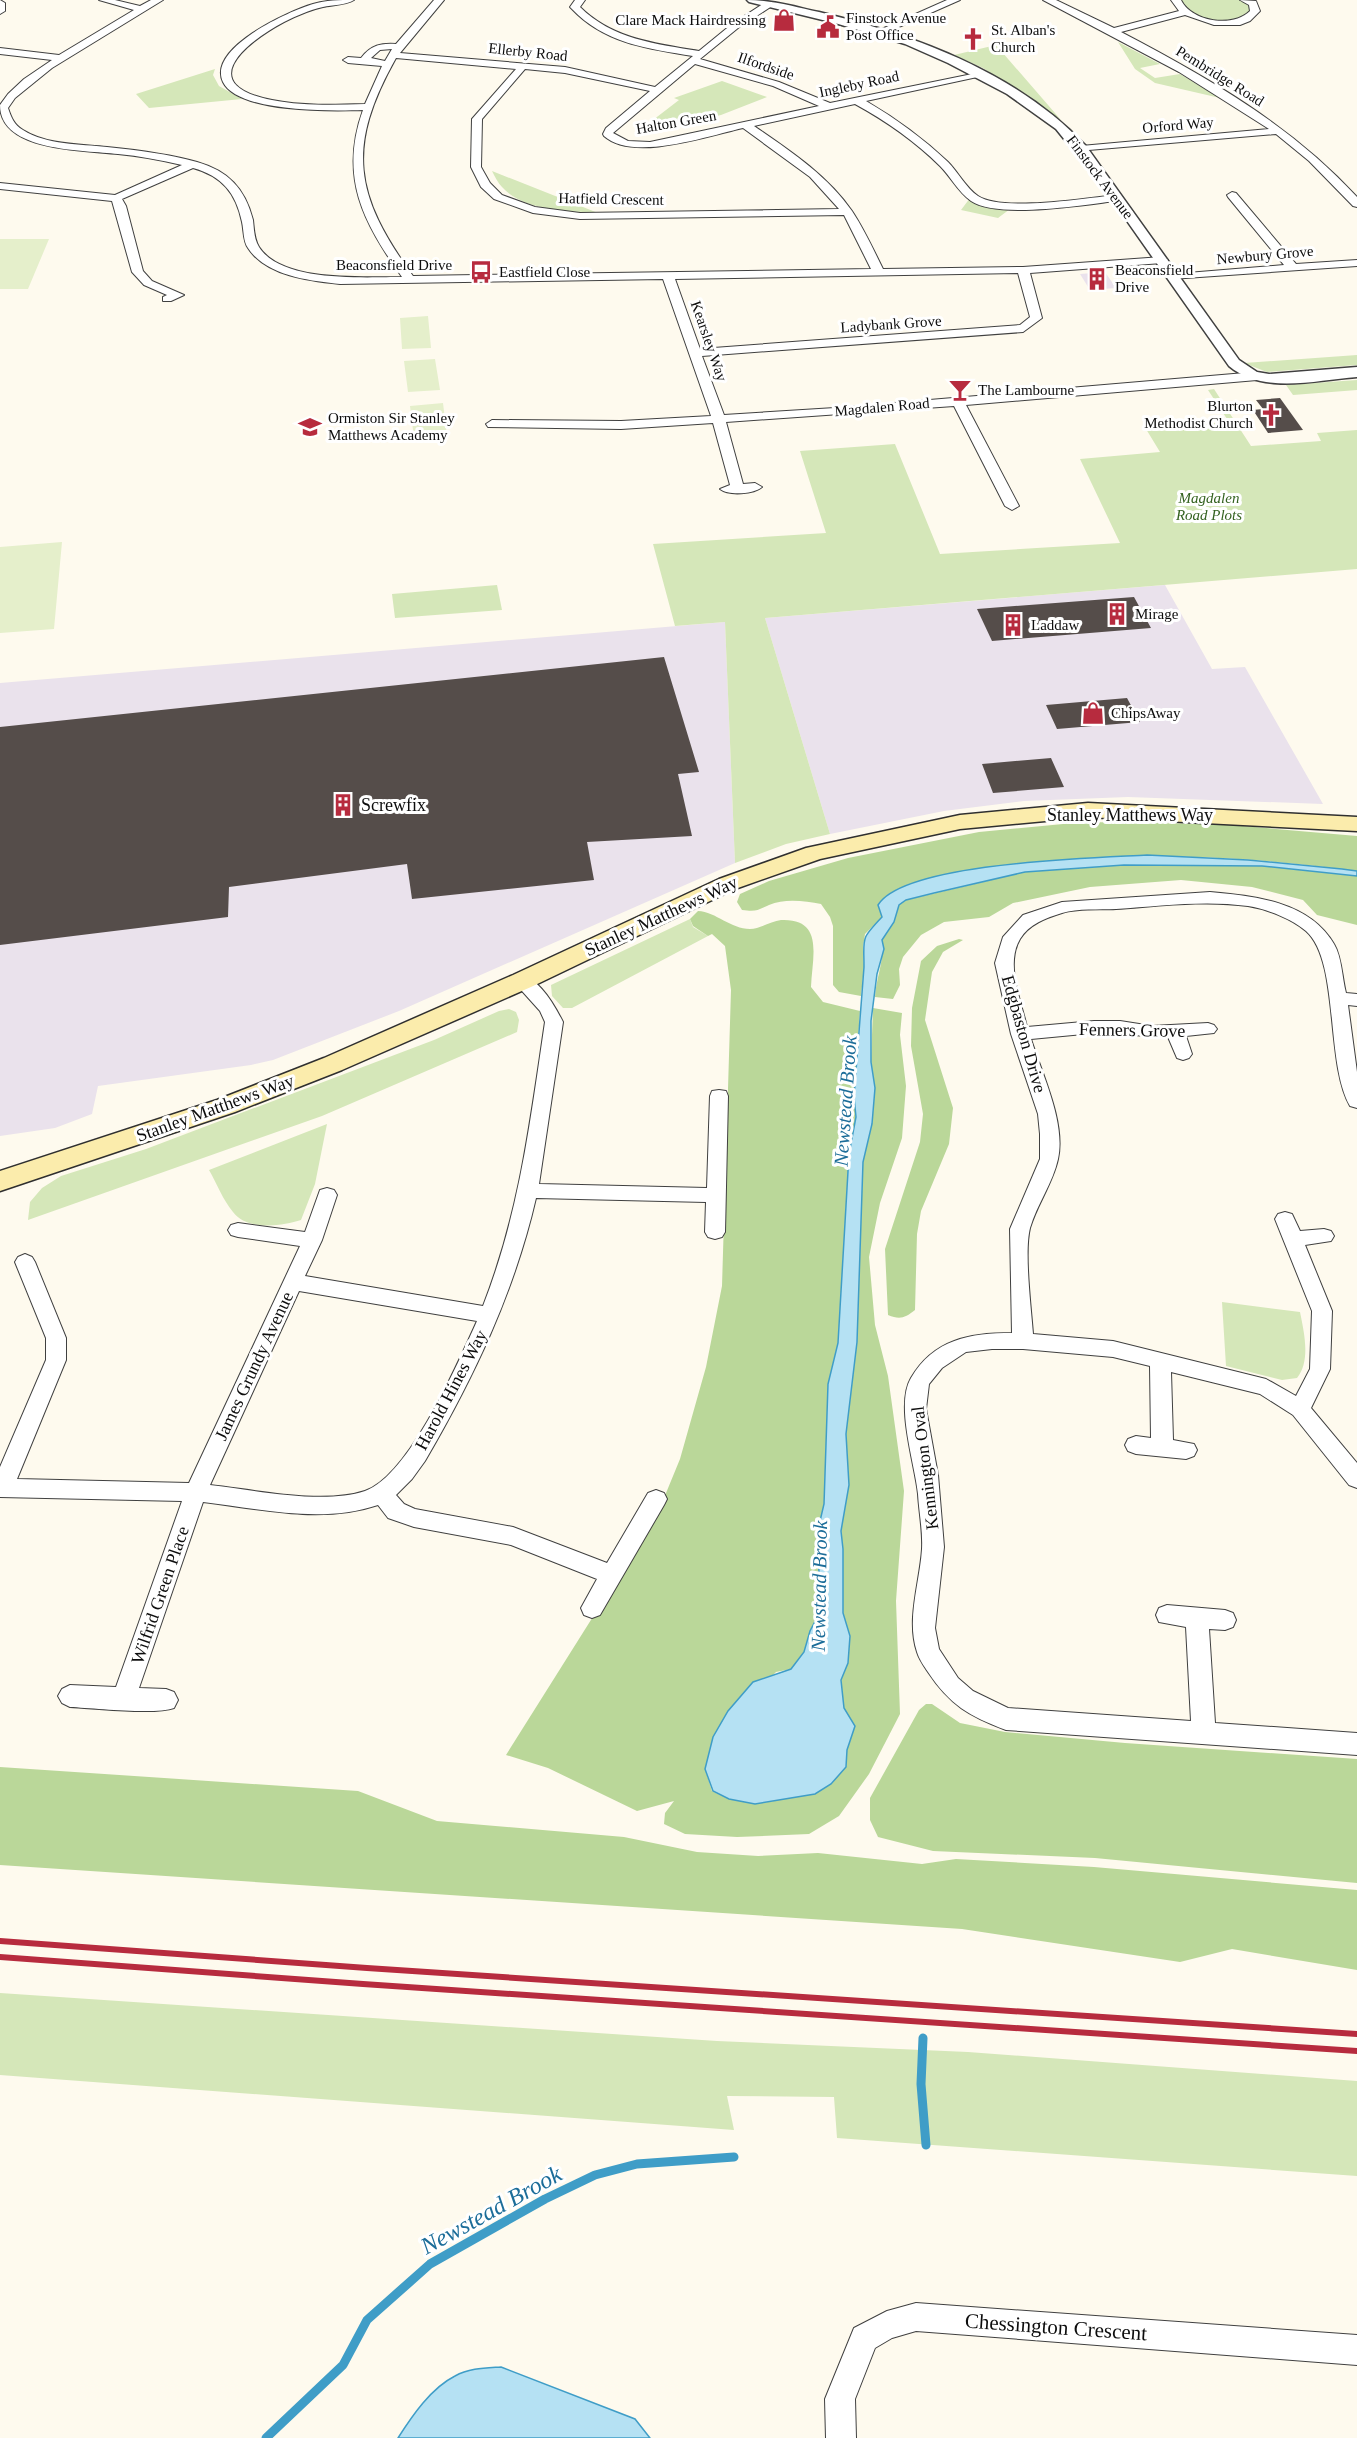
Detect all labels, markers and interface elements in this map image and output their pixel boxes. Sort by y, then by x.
shop icon: Clare Mack Hairdressing [771,7,797,33]
place label: Finstock Avenue Post Office [846,10,946,43]
place label: Clare Mack Hairdressing [615,12,766,28]
public building icon: Finstock Avenue Post Office [815,14,841,40]
place label: St. Alban's Church [991,22,1056,55]
church icon: St. Alban's Church [960,26,986,52]
street label: Ellerby Road [488,40,569,64]
street label: Pembridge Road [1173,43,1267,110]
street label: Ilfordside [736,49,796,83]
street label: Ingleby Road [818,68,901,100]
street label: Halton Green [635,107,718,137]
street label: Orford Way [1142,114,1215,136]
street label: Finstock Avenue [1063,132,1137,222]
street label: Hatfield Crescent [558,190,665,208]
street label: Newbury Grove [1216,243,1314,267]
street label: Beaconsfield Drive [336,257,452,273]
bus stop icon: Eastfield Close [468,259,494,285]
place label: Beaconsfield Drive [1115,262,1194,295]
place label: Eastfield Close [499,264,591,280]
building icon: Beaconsfield Drive [1084,266,1110,292]
street label: Kearsley Way [688,299,730,384]
street label: Ladybank Grove [840,312,942,336]
bar icon: The Lambourne [947,377,973,403]
place label: The Lambourne [978,382,1075,398]
street label: Magdalen Road [834,395,931,419]
place label: Blurton Methodist Church [1144,398,1253,431]
church icon: Blurton Methodist Church [1258,402,1284,428]
place label: Ormiston Sir Stanley Matthews Academy [328,410,455,443]
school or university icon: Ormiston Sir Stanley Matthews Academy [297,414,323,440]
park label: Magdalen Road Plots [1175,490,1242,523]
building icon: Mirage [1104,601,1130,627]
place label: Mirage [1135,606,1179,622]
building icon: Laddaw [1000,612,1026,638]
place label: Laddaw [1031,617,1079,633]
shop icon: ChipsAway [1080,700,1106,726]
place label: ChipsAway [1111,705,1181,721]
building icon: Screwfix [330,792,356,818]
place label: Screwfix [361,795,426,815]
street label: Stanley Matthews Way [1047,805,1213,825]
street label: Stanley Matthews Way [581,872,741,960]
street label: Edgbaston Drive [998,973,1050,1095]
street label: Fenners Grove [1079,1019,1185,1041]
water label: Newstead Brook [829,1034,861,1168]
street label: Stanley Matthews Way [133,1070,297,1146]
street label: James Grundy Avenue [211,1289,297,1443]
street label: Harold Hines Way [411,1326,491,1454]
street label: Kennington Oval [907,1405,943,1531]
water label: Newstead Brook [807,1519,831,1653]
street label: Wilfrid Green Place [127,1524,193,1666]
water label: Newstead Brook [415,2160,566,2260]
street label: Chessington Crescent [964,2309,1148,2345]

